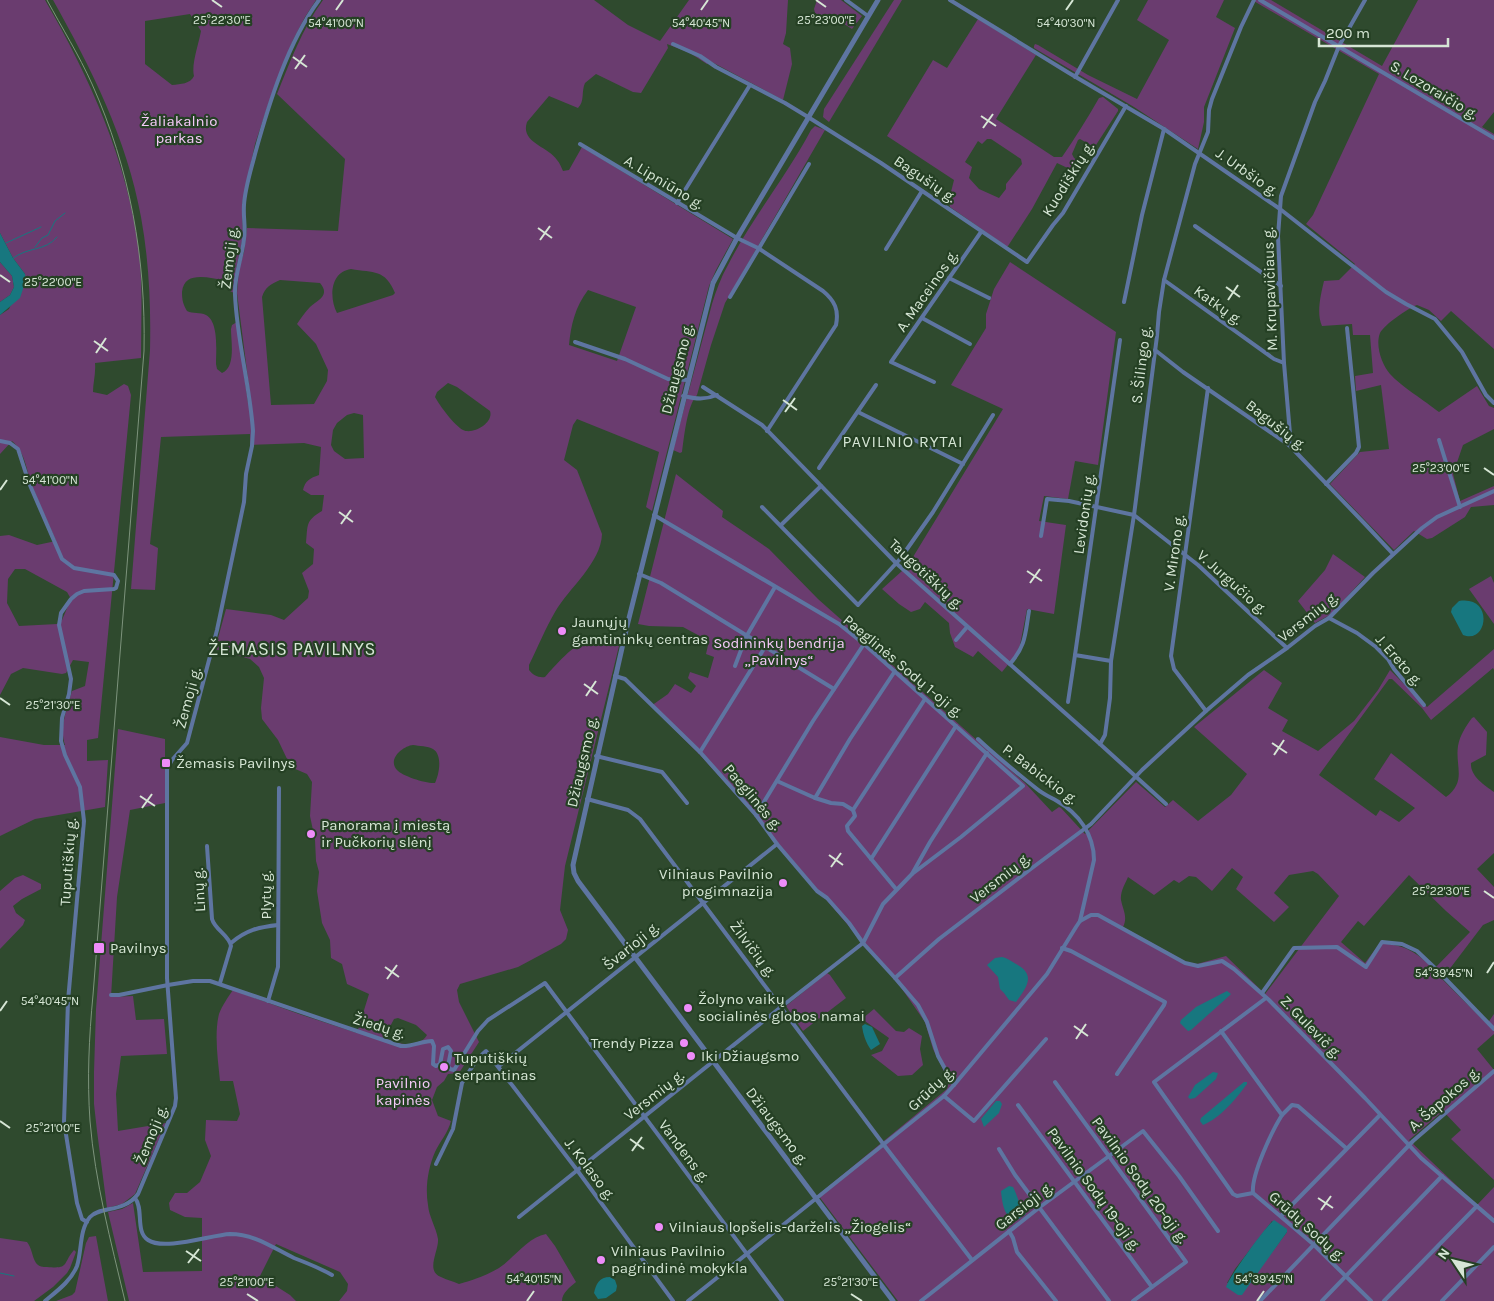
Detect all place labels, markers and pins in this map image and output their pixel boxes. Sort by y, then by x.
place label: Jaunųjų gamtininkų centras [572,613,708,648]
marker: Jaunųjų gamtininkų centras [556,625,568,637]
place label: Žemasis Pavilnys [176,754,295,772]
marker: Žemasis Pavilnys [160,757,172,769]
place label: Panorama į miestą ir Pučkorių slėnį [321,816,450,851]
marker: Panorama į miestą ir Pučkorių slėnį [305,828,317,840]
place label: Vilniaus Pavilnio progimnazija [659,865,773,900]
marker: Vilniaus Pavilnio progimnazija [777,877,789,889]
place label: Pavilnys [110,939,167,957]
marker: Pavilnys [92,941,106,955]
place label: Žolyno vaikų socialinės globos namai [698,990,865,1025]
marker: Žolyno vaikų socialinės globos namai [682,1002,694,1014]
place label: Trendy Pizza [591,1034,674,1052]
marker: Trendy Pizza [678,1037,690,1049]
place label: Iki Džiaugsmo [701,1047,799,1065]
place label: Tuputiškių serpantinas [454,1049,536,1084]
marker: Iki Džiaugsmo [685,1050,697,1062]
marker: Tuputiškių serpantinas [438,1061,450,1073]
place label: Vilniaus lopšelis-darželis „Žiogelis“ [669,1218,911,1236]
marker: Vilniaus lopšelis-darželis „Žiogelis“ [653,1221,665,1233]
place label: Vilniaus Pavilnio pagrindinė mokykla [611,1242,747,1277]
marker: Vilniaus Pavilnio pagrindinė mokykla [595,1254,607,1266]

